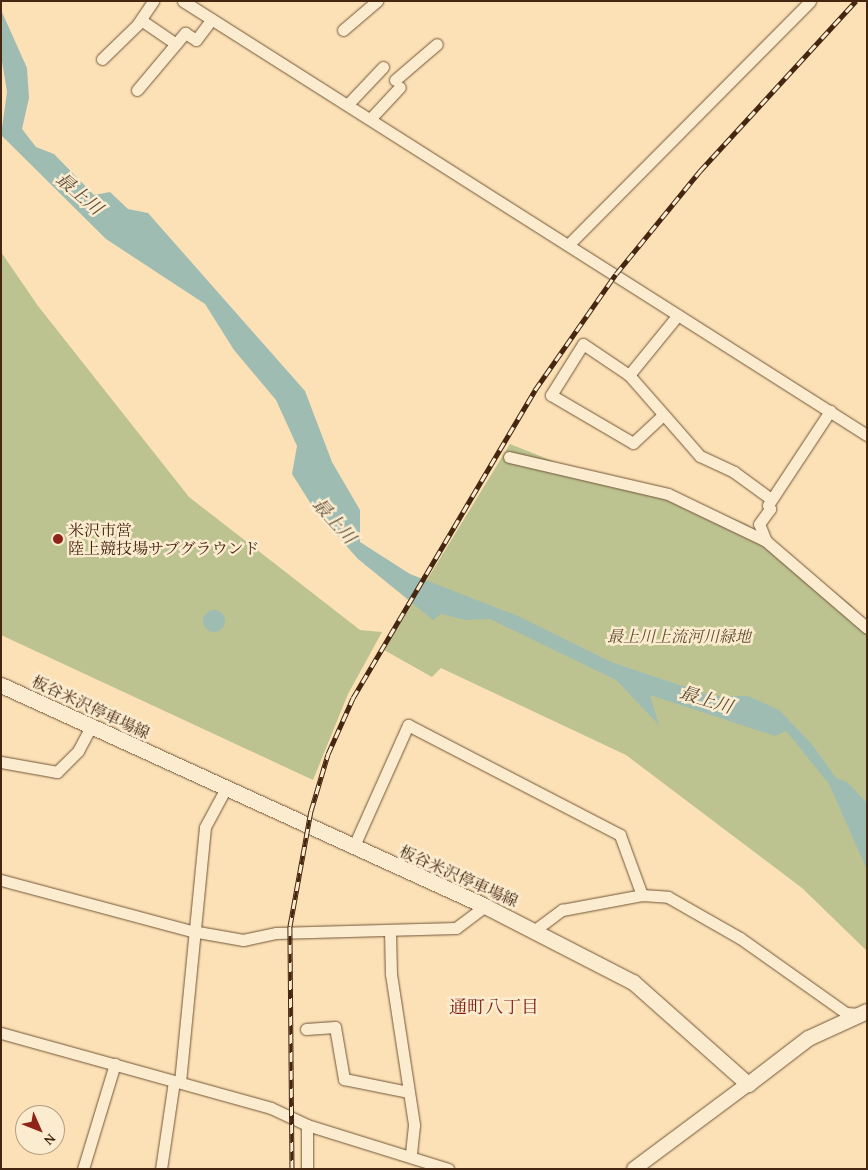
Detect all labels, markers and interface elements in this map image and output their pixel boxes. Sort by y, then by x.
water label: 最上川 [51,168,107,220]
water label: 最上川 [308,494,360,548]
place label: 米沢市営 陸上競技場サブグラウンド [68,520,260,558]
marker: 米沢市営 陸上競技場サブグラウンド [52,533,64,545]
park label: 最上川上流河川緑地 [607,626,751,646]
street label: 板谷米沢停車場線 [29,671,153,743]
water label: 最上川 [677,682,735,718]
street label: 板谷米沢停車場線 [397,841,521,911]
district label: 通町八丁目 [449,996,539,1018]
north arrow [15,1105,65,1155]
text: N [40,1129,61,1150]

